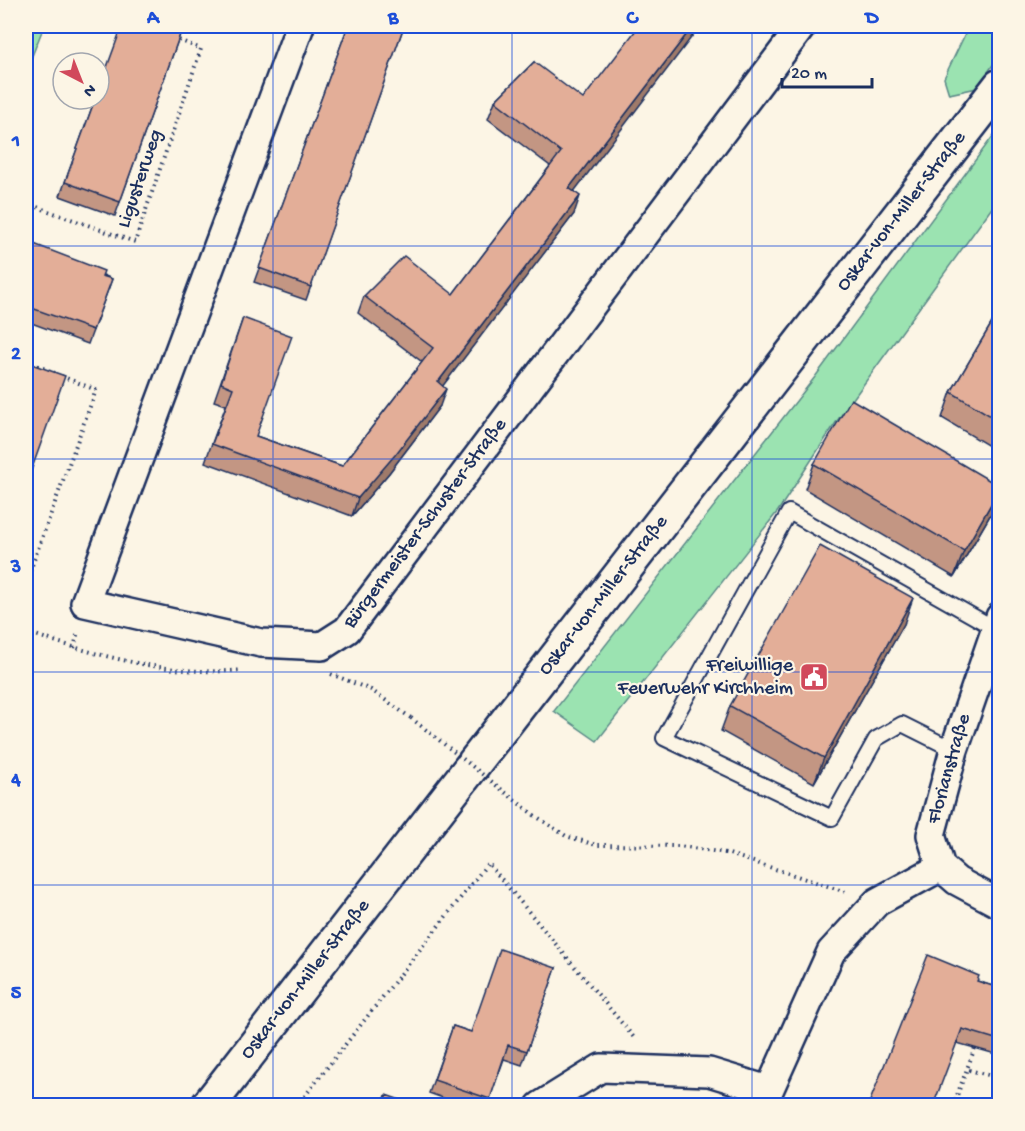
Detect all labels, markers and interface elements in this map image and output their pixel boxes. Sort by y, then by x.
text: A [146,8,161,31]
text: B [387,8,399,31]
text: C [626,8,640,31]
text: D [863,8,879,31]
north arrow [51,51,111,111]
scale bar [782,51,872,89]
text: 20 m [791,64,827,85]
text: N [78,79,99,100]
street label: Ligusterweg [113,127,169,231]
street label: Oskar-von-Miller-Straße [832,127,972,297]
text: 1 [11,131,20,154]
text: 2 [11,344,21,367]
street label: Bürgermeister-Schuster-Straße [339,414,513,634]
street label: Oskar-von-Miller-Straße [534,511,674,681]
text: 3 [10,557,21,580]
place label: Freiwillige Feuerwehr Kirchheim [617,655,794,701]
public building icon: Freiwillige Feuerwehr Kirchheim [798,661,830,693]
street label: Florianstraße [923,711,977,828]
text: 4 [10,770,21,793]
street label: Oskar-von-Miller-Straße [236,895,376,1065]
text: 5 [11,983,22,1006]

